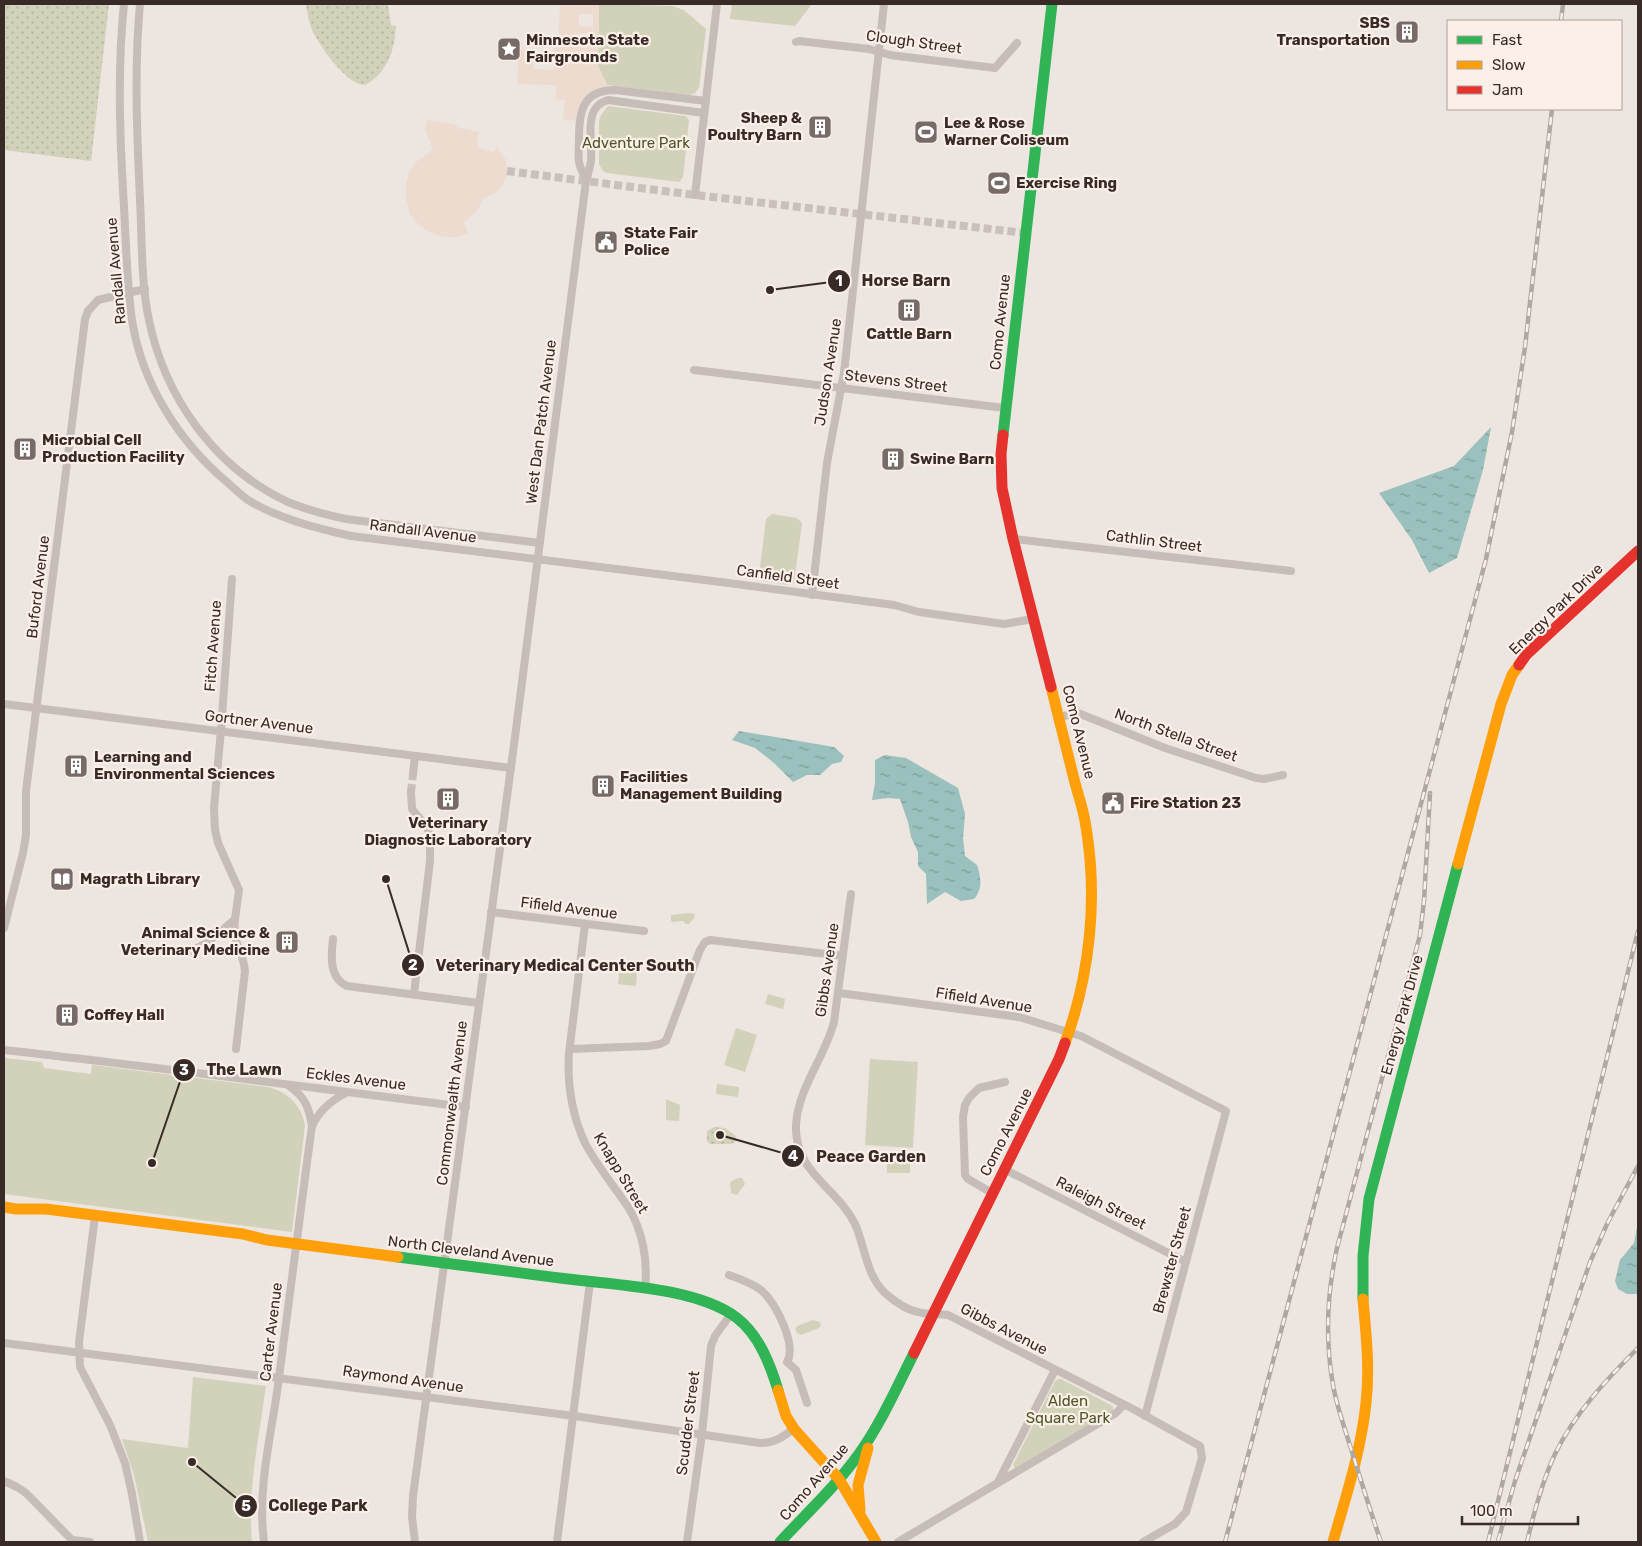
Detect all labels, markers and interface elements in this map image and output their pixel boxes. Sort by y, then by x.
place label: SBS Transportation [1277,14,1390,49]
building icon: SBS Transportation [1394,19,1420,45]
legend [1447,20,1622,110]
street label: Clough Street [865,26,963,58]
place label: Minnesota State Fairgrounds [526,31,649,66]
text: Fast [1492,31,1522,49]
place icon: Minnesota State Fairgrounds [496,36,522,62]
text: Slow [1492,56,1525,74]
text: Jam [1492,81,1523,99]
place label: Sheep & Poultry Barn [707,109,802,144]
building icon: Sheep & Poultry Barn [807,114,833,140]
place label: Lee & Rose Warner Coliseum [944,114,1069,149]
sports icon: Lee & Rose Warner Coliseum [913,119,939,145]
park label: Adventure Park [582,134,690,152]
sports icon: Exercise Ring [986,170,1012,196]
place label: Exercise Ring [1016,174,1117,192]
street label: Randall Avenue [102,217,130,325]
place label: State Fair Police [624,224,698,259]
public building icon: State Fair Police [593,229,619,255]
callout: Horse Barn [826,265,960,296]
text: Horse Barn [862,271,950,290]
text: 1 [835,272,843,290]
street label: Como Avenue [986,273,1014,371]
building icon: Cattle Barn [896,297,922,323]
street label: Judson Avenue [811,317,845,427]
place label: Cattle Barn [866,325,952,343]
street label: West Dan Patch Avenue [522,339,560,505]
street label: Stevens Street [844,366,949,396]
place label: Microbial Cell Production Facility [42,431,185,466]
building icon: Microbial Cell Production Facility [12,436,38,462]
building icon: Swine Barn [880,446,906,472]
place label: Swine Barn [910,450,994,468]
street label: Randall Avenue [369,516,477,546]
street label: Cathlin Street [1105,526,1203,556]
street label: Buford Avenue [23,535,53,639]
street label: Energy Park Drive [1505,560,1607,658]
street label: Canfield Street [736,561,841,593]
street label: Fitch Avenue [201,600,225,692]
street label: Como Avenue [1059,683,1099,781]
street label: North Stella Street [1112,704,1240,766]
street label: Gortner Avenue [204,706,314,738]
place label: Learning and Environmental Sciences [94,748,275,783]
building icon: Learning and Environmental Sciences [63,753,89,779]
place label: Facilities Management Building [620,768,782,803]
building icon: Facilities Management Building [590,773,616,799]
building icon: Veterinary Diagnostic Laboratory [435,786,461,812]
public building icon: Fire Station 23 [1100,790,1126,816]
place label: Fire Station 23 [1130,794,1241,812]
place label: Veterinary Diagnostic Laboratory [364,814,532,849]
library icon: Magrath Library [49,866,75,892]
place label: Magrath Library [80,870,200,888]
street label: Fifield Avenue [520,893,618,923]
street label: Gibbs Avenue [811,922,843,1018]
place label: Animal Science & Veterinary Medicine [121,924,270,959]
building icon: Animal Science & Veterinary Medicine [274,929,300,955]
callout: Veterinary Medical Center South [400,950,705,981]
street label: Energy Park Drive [1377,953,1427,1077]
text: 2 [408,956,418,974]
text: Veterinary Medical Center South [435,956,695,975]
street label: Fifield Avenue [934,983,1034,1017]
building icon: Coffey Hall [54,1002,80,1028]
place label: Coffey Hall [84,1006,165,1024]
street label: Commonwealth Avenue [433,1020,471,1186]
callout: The Lawn [171,1054,292,1085]
text: The Lawn [206,1060,282,1079]
text: 3 [179,1061,189,1079]
street label: Eckles Avenue [305,1064,407,1094]
street label: Como Avenue [976,1085,1036,1179]
street label: Knapp Street [590,1129,652,1217]
callout: Peace Garden [781,1141,936,1172]
text: 4 [788,1147,798,1165]
text: Peace Garden [816,1147,926,1166]
street label: Raleigh Street [1053,1173,1149,1234]
street label: Brewster Street [1149,1204,1195,1315]
street label: North Cleveland Avenue [387,1232,555,1270]
street label: Carter Avenue [256,1282,286,1382]
street label: Gibbs Avenue [958,1299,1050,1359]
street label: Raymond Avenue [341,1362,465,1396]
street label: Scudder Street [673,1370,703,1476]
park label: Alden Square Park [1026,1392,1110,1427]
street label: Como Avenue [776,1440,852,1524]
callout: College Park [234,1490,378,1521]
scale bar [1462,1494,1578,1526]
text: College Park [268,1496,368,1515]
text: 5 [241,1497,251,1515]
text: 100 m [1470,1502,1512,1520]

